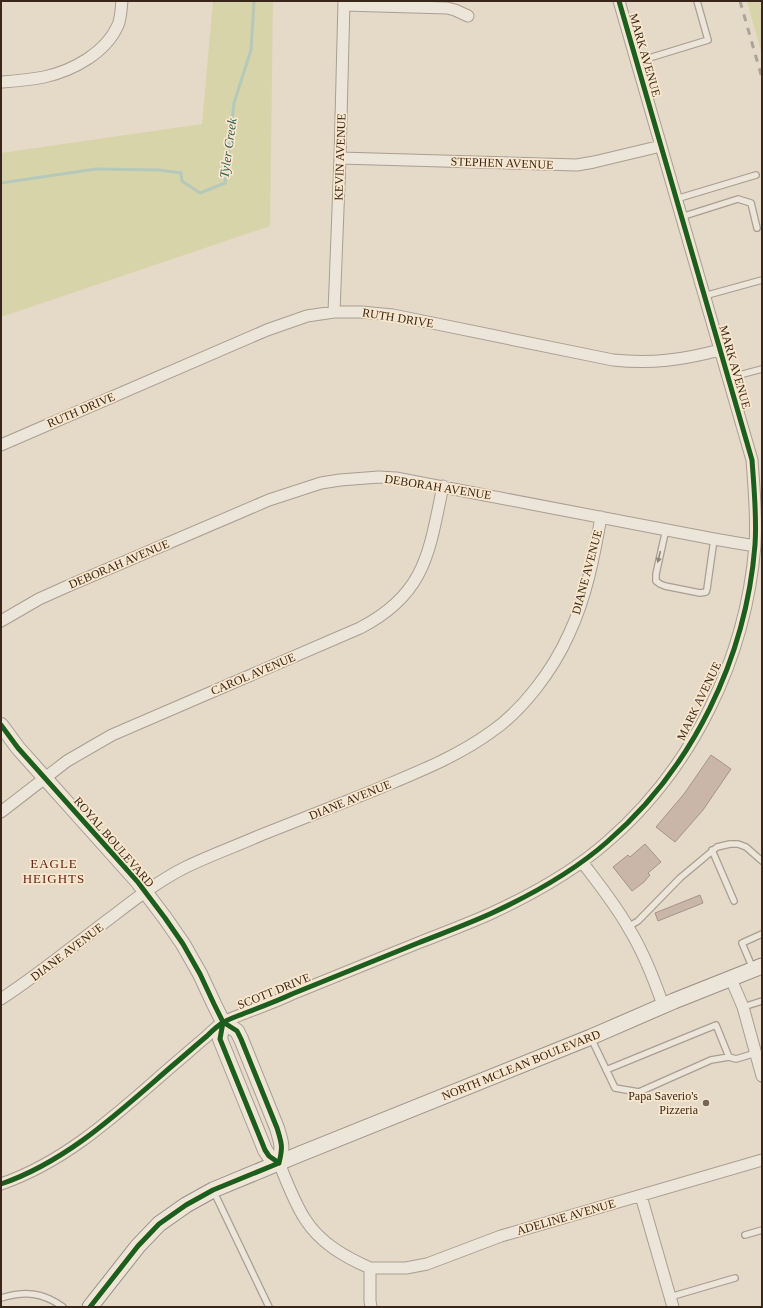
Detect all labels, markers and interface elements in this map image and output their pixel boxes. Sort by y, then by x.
street label: MARK AVENUE [626,12,664,98]
street label: KEVIN AVENUE [331,113,349,201]
water label: Tyler Creek [216,117,240,179]
street label: STEPHEN AVENUE [450,154,554,172]
street label: RUTH DRIVE [361,305,435,331]
street label: MARK AVENUE [716,324,754,410]
street label: RUTH DRIVE [45,389,117,431]
street label: DEBORAH AVENUE [384,472,492,502]
street label: DIANE AVENUE [569,528,605,616]
street label: DEBORAH AVENUE [67,536,171,592]
one-way arrow [656,551,662,564]
street label: CAROL AVENUE [209,650,297,698]
street label: MARK AVENUE [674,659,724,743]
street label: DIANE AVENUE [307,777,393,823]
street label: ROYAL BOULEVARD [71,794,157,890]
district label: EAGLE HEIGHTS [23,856,85,886]
street label: DIANE AVENUE [28,920,106,984]
street label: SCOTT DRIVE [235,970,313,1012]
street label: NORTH MCLEAN BOULEVARD [440,1027,603,1103]
place label: Papa Saverio's Pizzeria [628,1089,699,1117]
marker: Papa Saverio's Pizzeria [701,1098,711,1108]
street label: ADELINE AVENUE [515,1196,617,1238]

